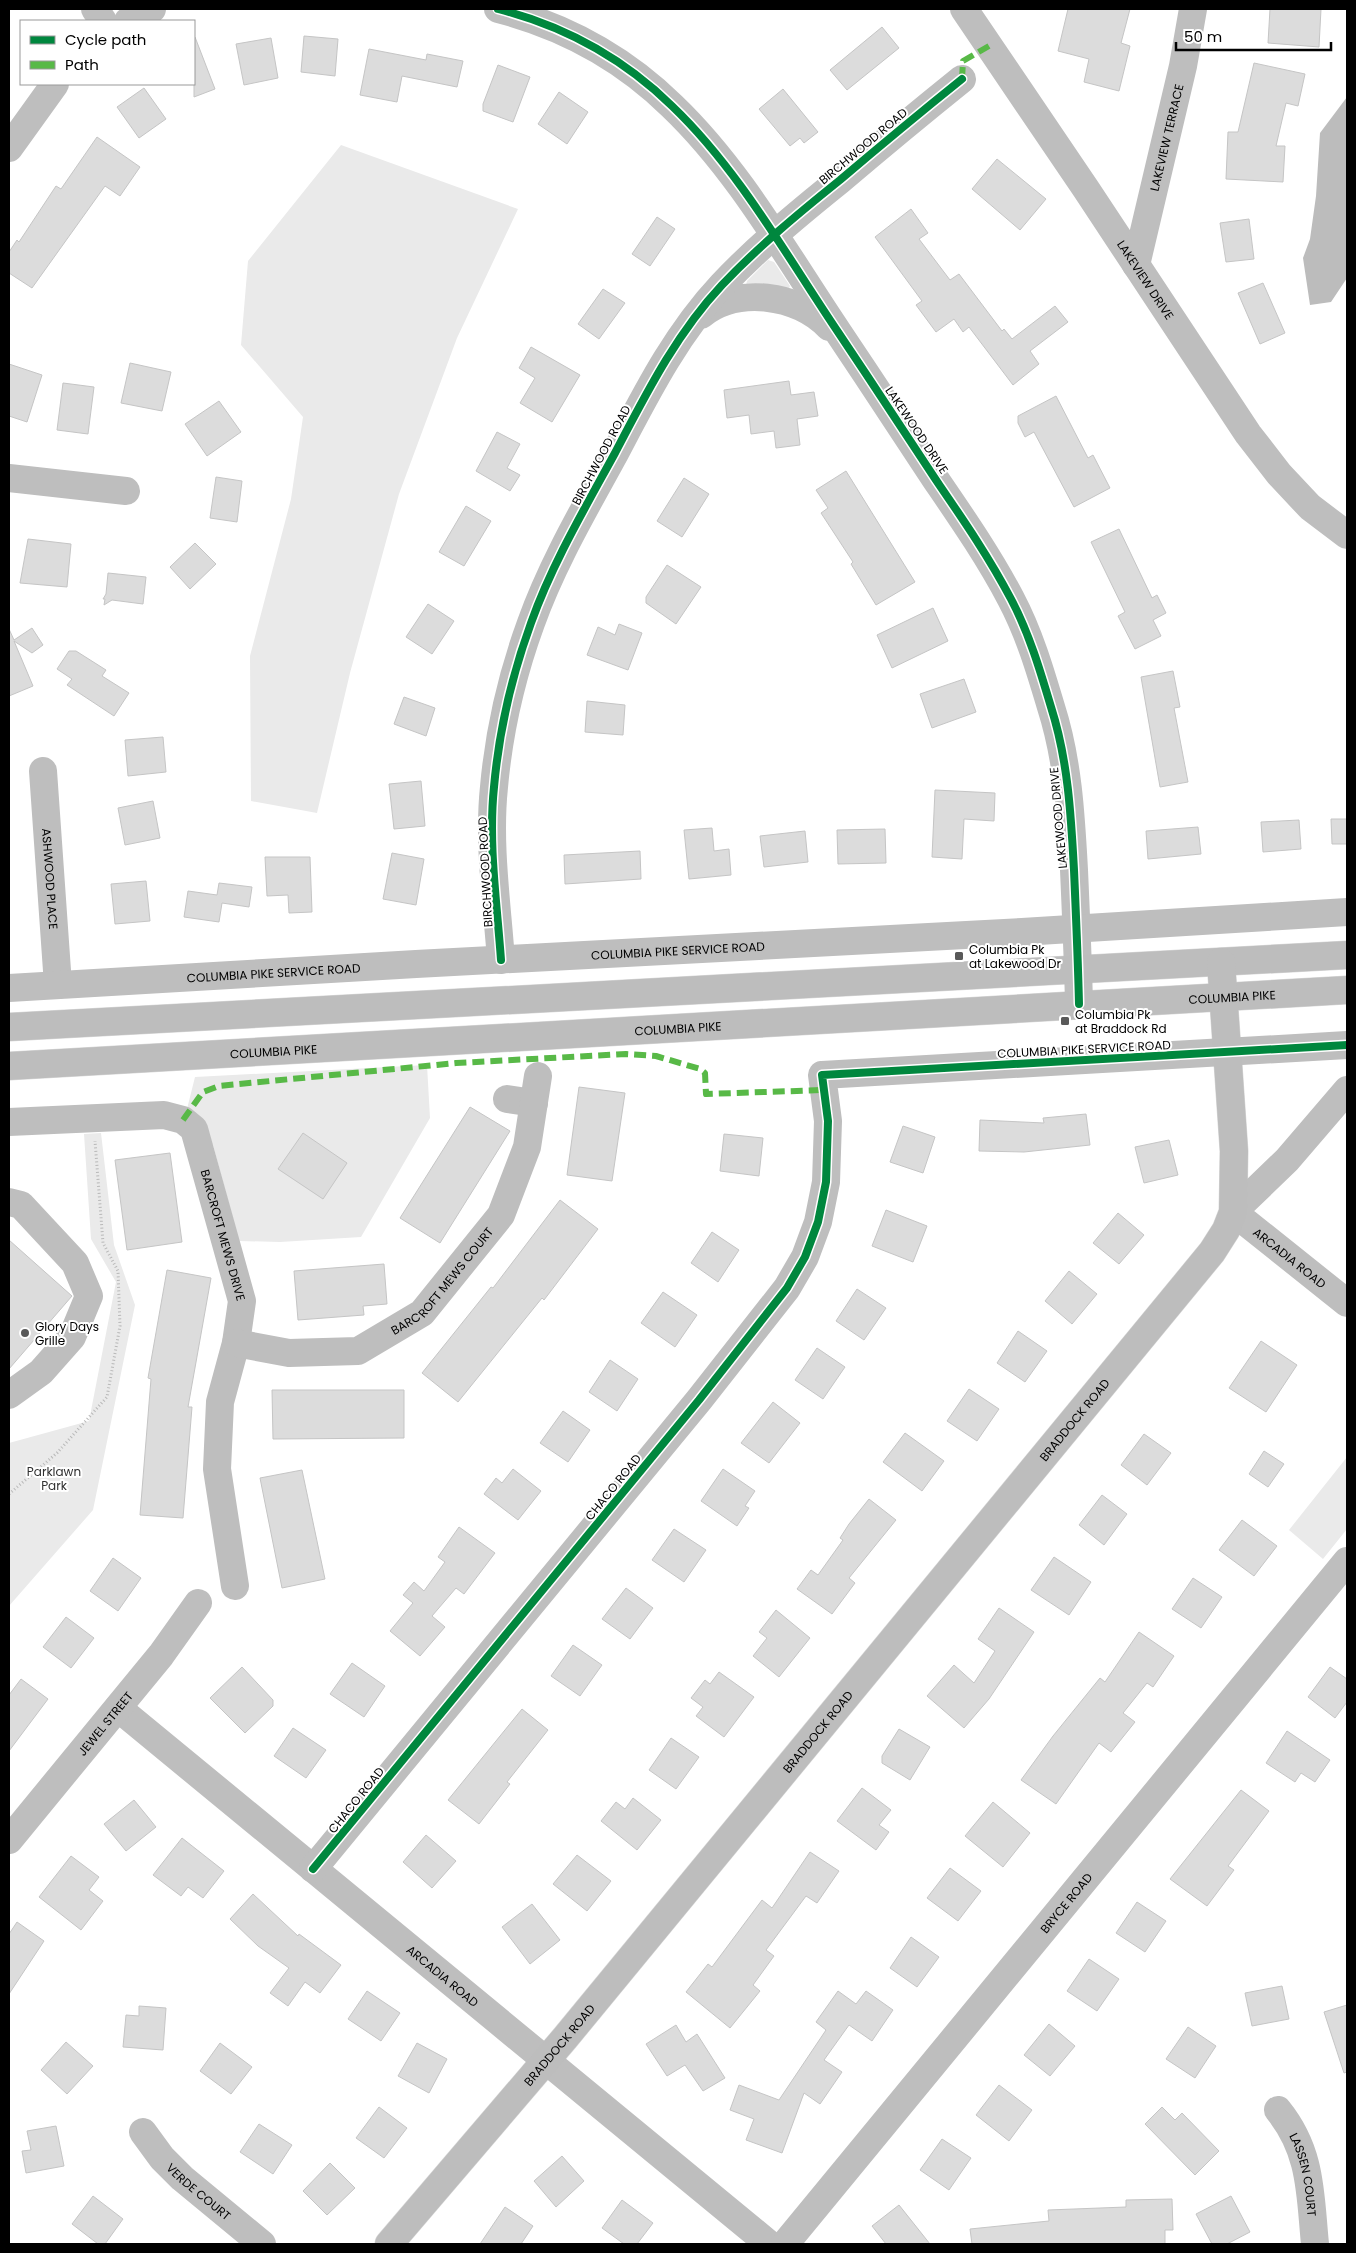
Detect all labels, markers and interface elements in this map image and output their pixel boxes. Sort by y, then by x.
legend [20,20,195,85]
scale bar [1176,20,1331,52]
text: 50 m [1184,26,1222,47]
text: Cycle path [65,29,146,50]
text: Path [65,54,99,75]
street label: LAKEVIEW TERRACE [1145,82,1187,193]
street label: BIRCHWOOD ROAD [815,104,911,188]
street label: LAKEVIEW DRIVE [1113,237,1178,323]
street label: LAKEWOOD DRIVE [881,383,953,477]
street label: BIRCHWOOD ROAD [567,402,635,508]
street label: LAKEWOOD DRIVE [1045,767,1071,869]
street label: BIRCHWOOD ROAD [474,816,496,928]
street label: ASHWOOD PLACE [39,828,63,930]
street label: COLUMBIA PIKE SERVICE ROAD [591,937,765,963]
place label: Columbia Pk at Lakewood Dr [969,941,1062,972]
marker: Columbia Pk at Lakewood Dr [953,950,965,962]
street label: COLUMBIA PIKE SERVICE ROAD [186,959,361,986]
street label: COLUMBIA PIKE [1188,986,1276,1007]
place label: Columbia Pk at Braddock Rd [1075,1006,1167,1037]
marker: Columbia Pk at Braddock Rd [1059,1015,1071,1027]
street label: COLUMBIA PIKE [634,1017,722,1039]
street label: COLUMBIA PIKE SERVICE ROAD [997,1036,1171,1062]
street label: COLUMBIA PIKE [230,1040,318,1062]
street label: BARCROFT MEWS DRIVE [197,1167,250,1303]
street label: BARCROFT MEWS COURT [387,1223,497,1338]
street label: ARCADIA ROAD [1250,1223,1330,1292]
place label: Glory Days Grille [35,1318,99,1349]
marker: Glory Days Grille [19,1327,31,1339]
street label: BRADDOCK ROAD [1035,1375,1113,1464]
street label: CHACO ROAD [581,1450,645,1524]
park label: Parklawn Park [27,1463,81,1494]
street label: JEWEL STREET [73,1687,137,1759]
street label: BRADDOCK ROAD [778,1687,856,1776]
street label: CHACO ROAD [324,1763,388,1837]
street label: BRYCE ROAD [1036,1869,1096,1937]
street label: ARCADIA ROAD [403,1941,483,2010]
street label: BRADDOCK ROAD [520,2000,598,2089]
street label: LASSEN COURT [1286,2130,1321,2217]
street label: VERDE COURT [163,2159,235,2224]

